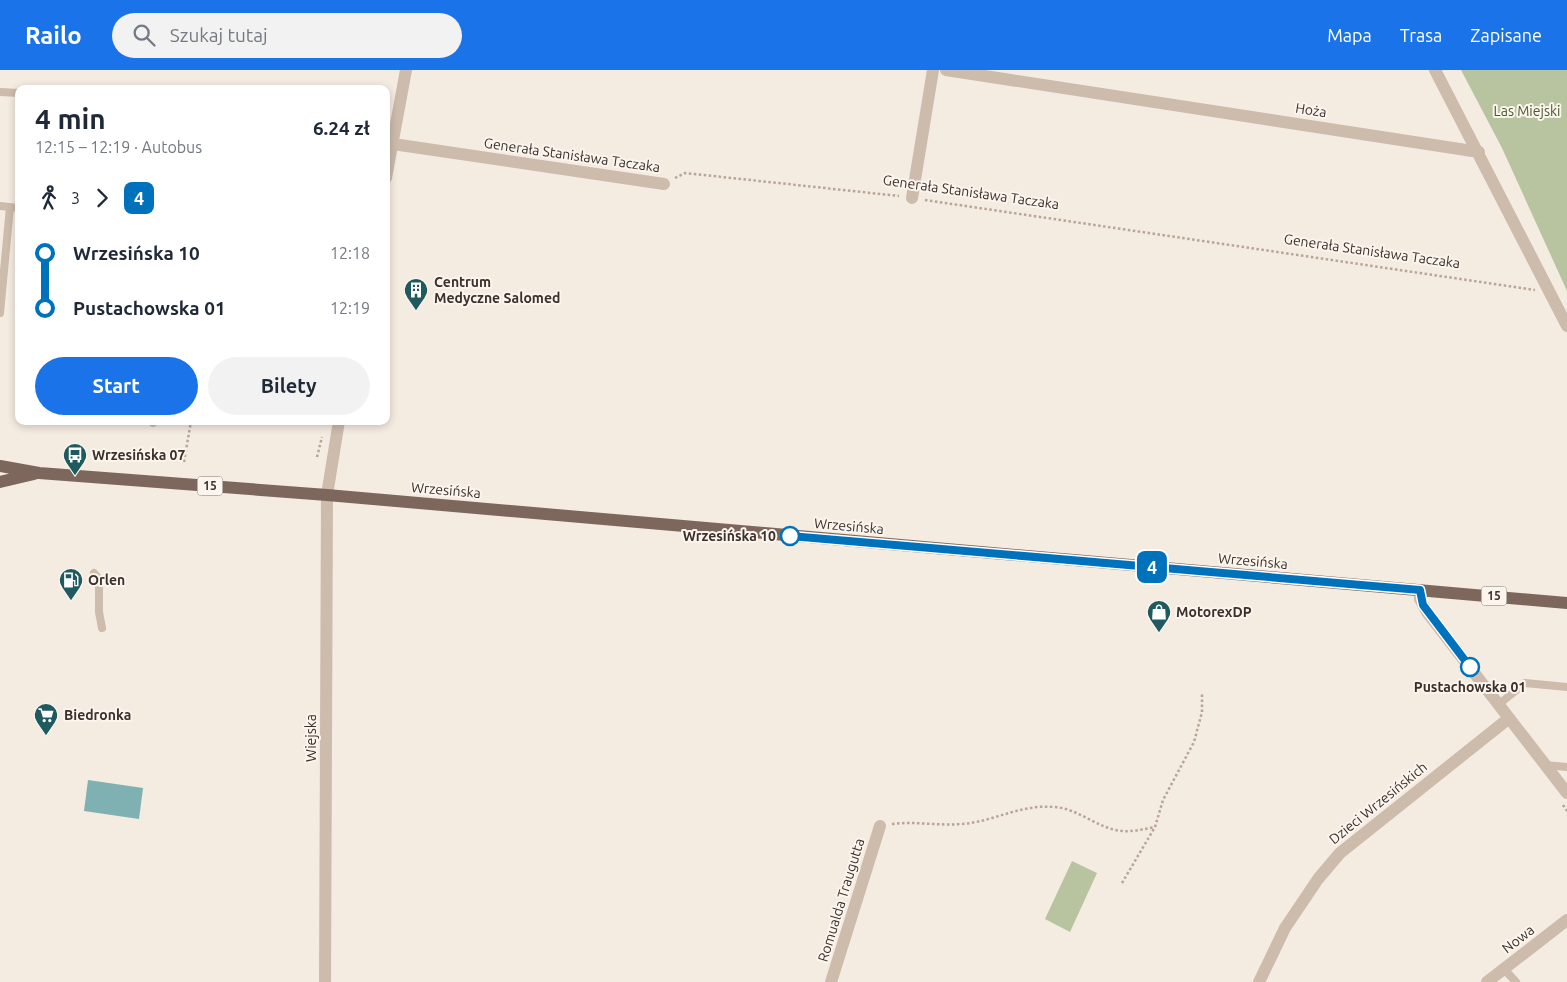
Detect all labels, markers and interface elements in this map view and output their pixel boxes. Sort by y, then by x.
search box [112,13,462,58]
icon: search [130,21,158,49]
text: Railo [25,22,82,49]
text: Szukaj tutaj [170,24,268,46]
text: Mapa [1327,25,1372,45]
text: Trasa [1400,25,1442,45]
text: Zapisane [1470,25,1542,45]
street label: Hoża [1294,100,1328,120]
text: 4 min [35,103,106,134]
park label: Las Miejski [1494,103,1560,119]
text: 6.24 zł [313,117,370,139]
street label: Generała Stanisława Taczaka [483,135,661,175]
text: 12:15 – 12:19 · Autobus [35,138,202,156]
street label: Generała Stanisława Taczaka [882,172,1060,212]
icon: walk [35,184,63,212]
icon: forward [88,184,116,212]
text: 4 [134,188,144,208]
text: 3 [71,189,80,207]
street label: Generała Stanisława Taczaka [1283,231,1461,271]
text: Wrzesińska 10 [73,242,200,264]
text: 12:18 [330,244,370,262]
place label: Centrum Medyczne Salomed [434,274,560,306]
building icon: Centrum Medyczne Salomed [403,277,429,311]
text: Pustachowska 01 [73,297,226,319]
text: 12:19 [330,299,370,317]
button: Start [35,357,198,415]
button: Bilety [208,357,370,415]
bus stop icon: Wrzesińska 07 [62,442,88,476]
place label: Wrzesińska 07 [92,447,185,463]
road number: 15 [198,476,222,496]
street label: Wrzesińska [410,479,482,501]
street label: Wrzesińska [813,515,885,537]
marker: Wrzesińska 10 [780,526,800,546]
place label: Wrzesińska 10 [683,528,776,544]
street label: Wrzesińska [1217,550,1289,572]
line badge: 4 [1136,551,1168,583]
text: 4 [1147,557,1157,577]
fuel station icon: Orlen [58,567,84,601]
place label: Orlen [88,572,125,588]
road number: 15 [1482,586,1506,606]
shop icon: MotorexDP [1146,599,1172,633]
place label: MotorexDP [1176,604,1252,620]
marker: Pustachowska 01 [1460,657,1480,677]
place label: Pustachowska 01 [1414,679,1526,695]
supermarket icon: Biedronka [33,702,59,736]
place label: Biedronka [64,707,131,723]
street label: Wiejska [303,714,319,762]
street label: Dzieci Wrzesińskich [1326,759,1430,847]
street label: Romualda Traugutta [815,836,867,964]
street label: Nowa [1499,922,1537,956]

